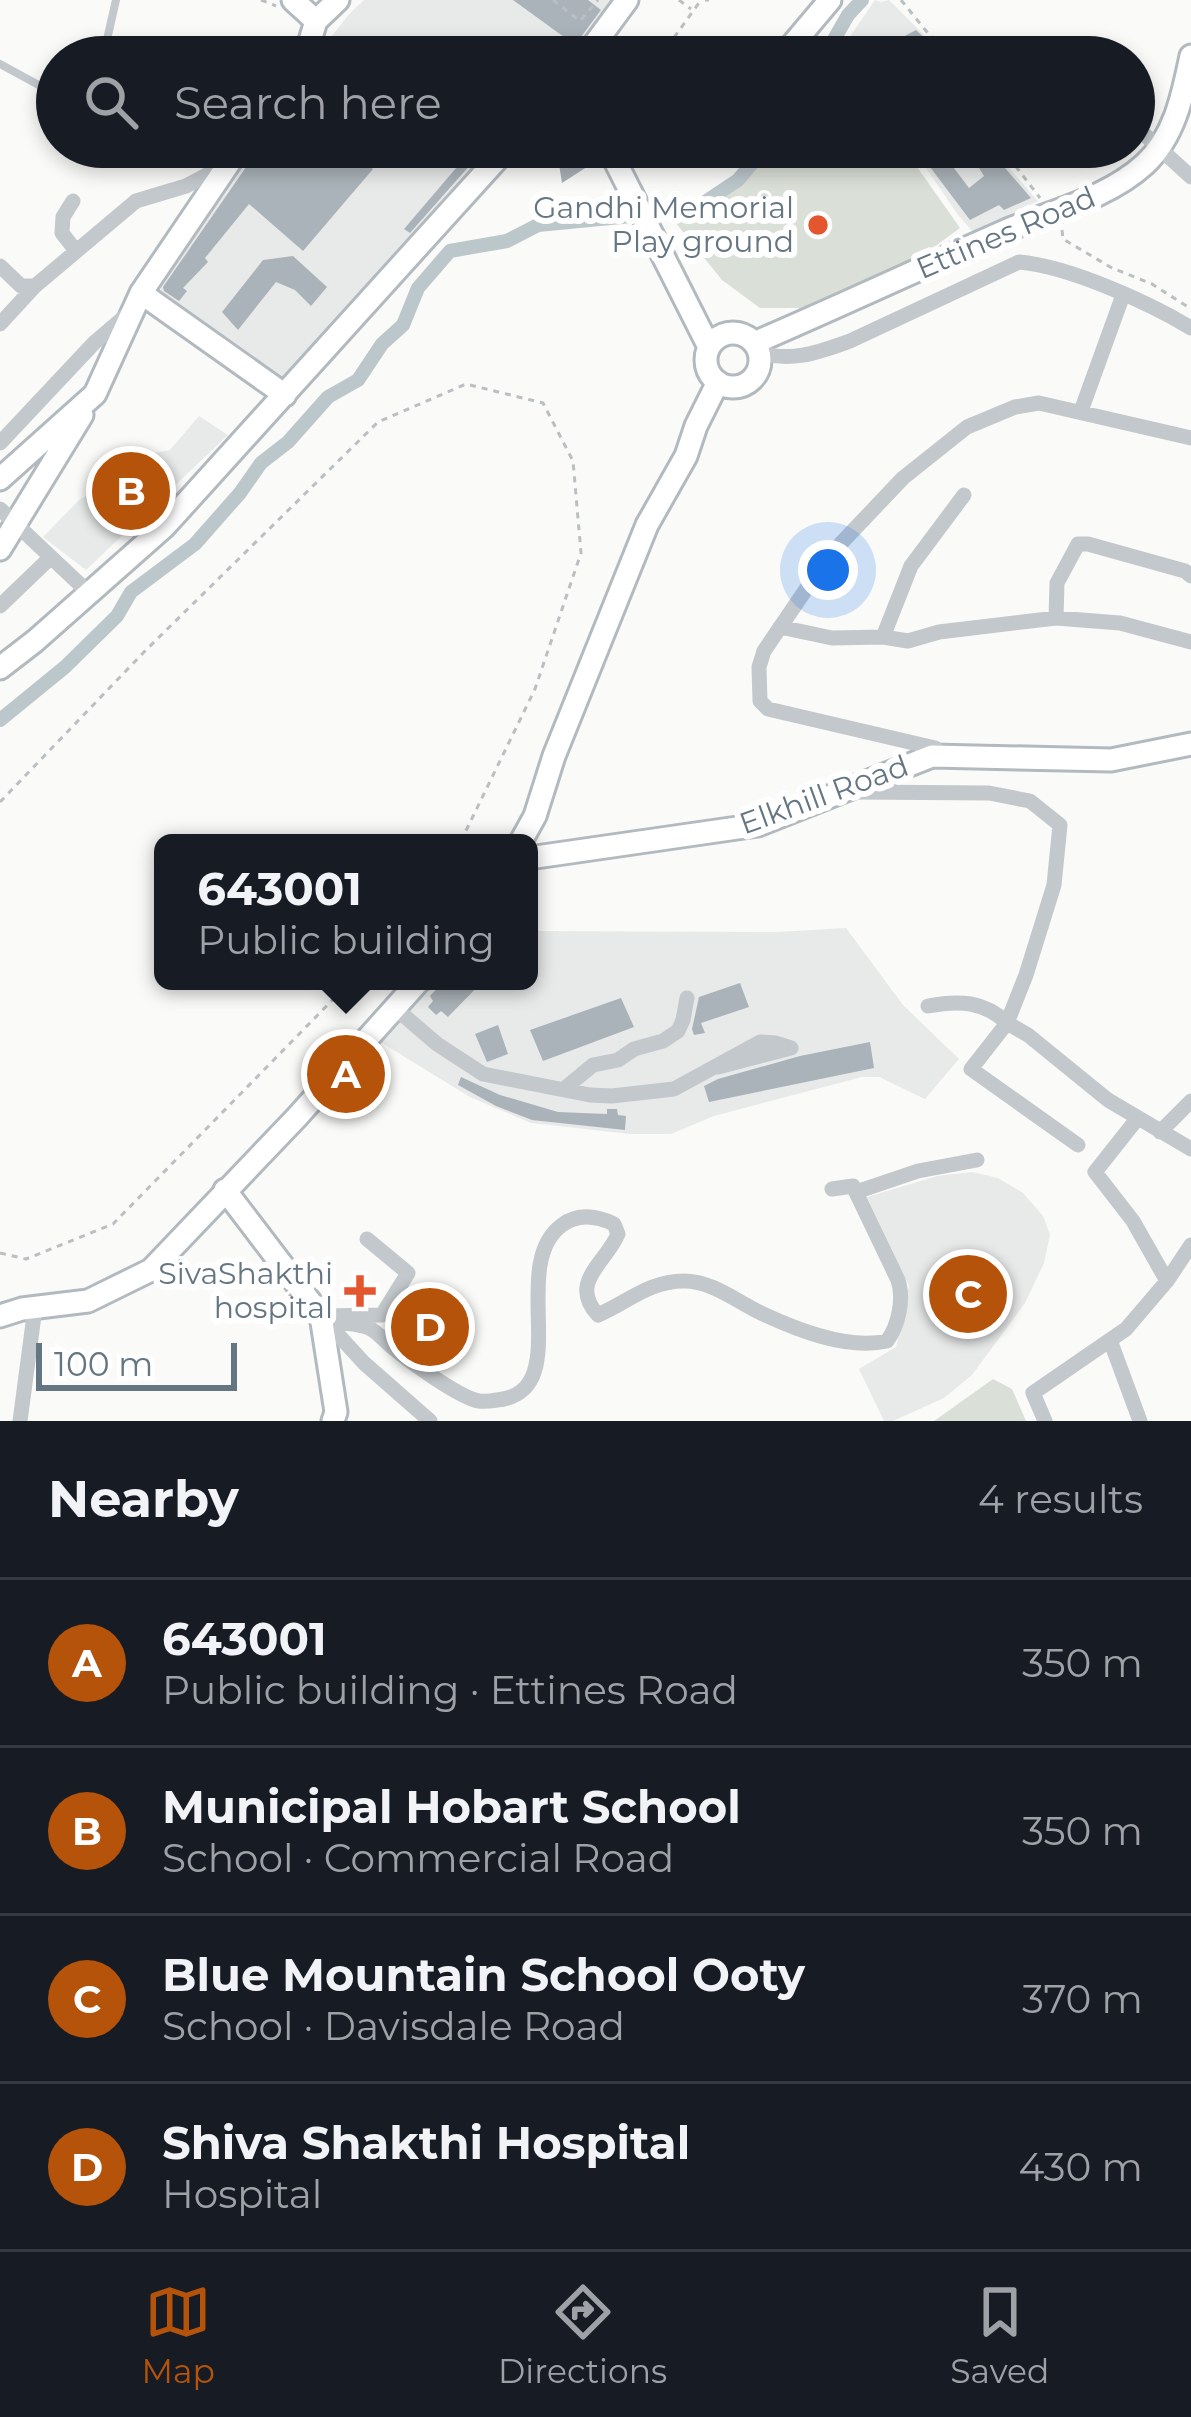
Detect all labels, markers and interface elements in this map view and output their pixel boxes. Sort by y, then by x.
search box [36,36,1155,168]
icon: search [78,69,144,135]
text: Search here [174,75,442,130]
street label: Ettines Road [911,178,1101,287]
place label: Gandhi Memorial Play ground [533,189,794,260]
marker: Gandhi Memorial Play ground [805,212,831,238]
pin: B [92,446,170,536]
your location [798,540,858,600]
street label: Elkhill Road [734,747,913,842]
popup [154,834,538,990]
text: 643001 [197,861,362,916]
text: Public building [197,916,495,964]
pin: A [307,1029,385,1119]
pin: C [929,1249,1007,1339]
place label: SivaShakthi hospital [158,1255,333,1326]
marker: SivaShakthi hospital [344,1275,376,1307]
pin: D [391,1282,469,1372]
scale bar [36,1337,237,1390]
text: 100 m [54,1344,153,1384]
text: Nearby [48,1468,239,1530]
text: 4 results [978,1475,1143,1523]
text: 643001 [162,1611,327,1666]
text: A [72,1639,102,1687]
text: 350 m [1022,1639,1143,1687]
text: Public building · Ettines Road [162,1666,738,1714]
text: Municipal Hobart School [162,1779,741,1834]
text: B [72,1807,102,1855]
text: 350 m [1022,1807,1143,1855]
text: School · Commercial Road [162,1834,674,1882]
text: Blue Mountain School Ooty [162,1947,805,2002]
text: C [73,1975,101,2023]
text: 370 m [1022,1975,1143,2023]
text: School · Davisdale Road [162,2002,625,2050]
text: Shiva Shakthi Hospital [162,2115,690,2170]
text: D [71,2143,103,2191]
text: 430 m [1018,2143,1143,2191]
text: Hospital [162,2170,322,2218]
tab: Map [142,2279,215,2391]
tab: Directions [498,2279,667,2391]
tab: Saved [950,2279,1049,2391]

